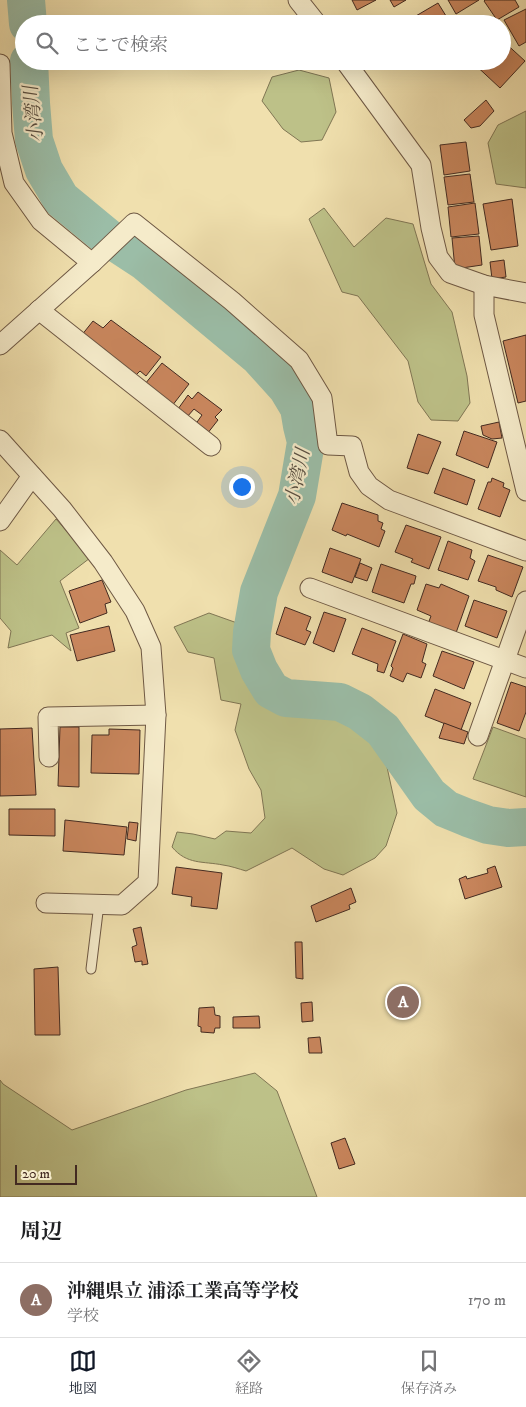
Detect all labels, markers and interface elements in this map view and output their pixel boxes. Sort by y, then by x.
search box [15,15,511,70]
icon: search [33,29,61,57]
text: ここで検索 [73,34,168,57]
water label: 小湾川 [19,82,48,144]
water label: 小湾川 [281,445,316,507]
your location [229,474,255,500]
pin: A [387,983,419,1021]
scale bar [15,1162,78,1185]
text: 20 m [22,1165,50,1183]
text: 周辺 [20,1219,62,1245]
text: 沖縄県立 浦添工業高等学校 [67,1280,299,1303]
text: A [31,1290,41,1310]
text: 170 m [468,1290,506,1310]
text: 学校 [67,1306,99,1326]
tab: 地図 [69,1347,97,1398]
tab: 経路 [235,1347,263,1398]
tab: 保存済み [401,1347,457,1398]

